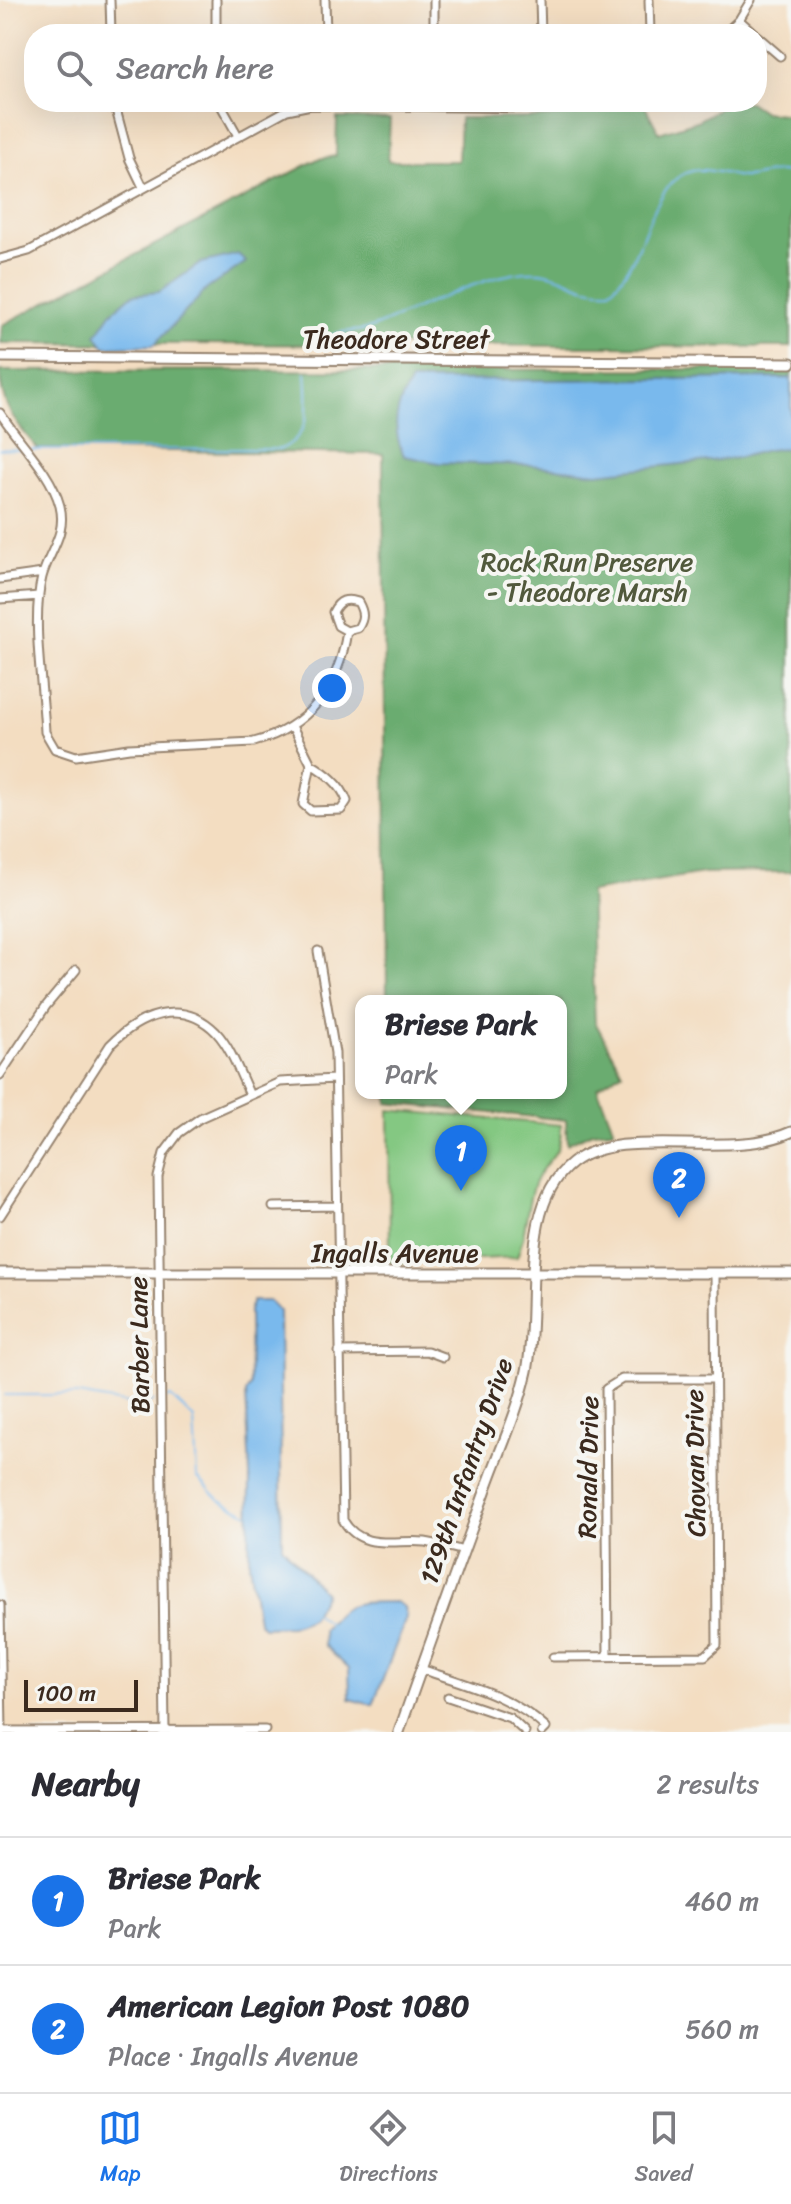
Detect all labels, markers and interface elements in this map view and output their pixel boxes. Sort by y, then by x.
search box [24,24,767,112]
text: Search here [116,41,274,95]
icon: search [52,46,96,90]
street label: Theodore Street [303,316,491,362]
park label: Rock Run Preserve - Theodore Marsh [481,539,693,615]
your location [312,668,352,708]
popup [355,995,567,1099]
text: Briese Park [385,997,537,1051]
text: Park [385,1051,438,1097]
pin: 1 [435,1125,487,1191]
pin: 2 [653,1152,705,1218]
street label: Ingalls Avenue [310,1230,479,1276]
street label: Barber Lane [115,1276,163,1414]
street label: 129th Infantry Drive [406,1351,526,1591]
street label: Chovan Drive [671,1389,719,1537]
street label: Ronald Drive [564,1395,612,1539]
text: 100 m [36,1674,96,1713]
scale bar [24,1676,138,1712]
text: Nearby [32,1754,140,1814]
text: 2 results [657,1761,759,1807]
text: Briese Park [108,1851,261,1905]
text: 1 [52,1878,64,1924]
text: 460 m [685,1878,759,1924]
text: Park [108,1905,161,1951]
text: American Legion Post 1080 [108,1979,469,2033]
text: 2 [50,2006,66,2052]
text: 560 m [685,2006,759,2052]
text: Place · Ingalls Avenue [108,2033,358,2079]
tab: Map [98,2106,142,2193]
tab: Directions [339,2106,438,2193]
tab: Saved [635,2106,693,2193]

